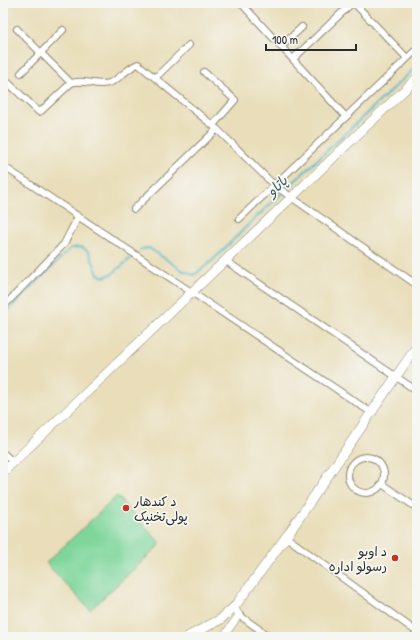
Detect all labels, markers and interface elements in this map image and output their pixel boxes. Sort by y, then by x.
scale bar [266,26,356,52]
text: 100 m [272,31,298,48]
water label: پاتاو [261,170,293,202]
place label: د کندهار پولی‌تخنیک [133,492,188,526]
marker: د کندهار پولی‌تخنیک [121,503,131,513]
place label: د اوبو رسولو اداره [329,542,387,575]
marker: د اوبو رسولو اداره [390,553,400,563]

